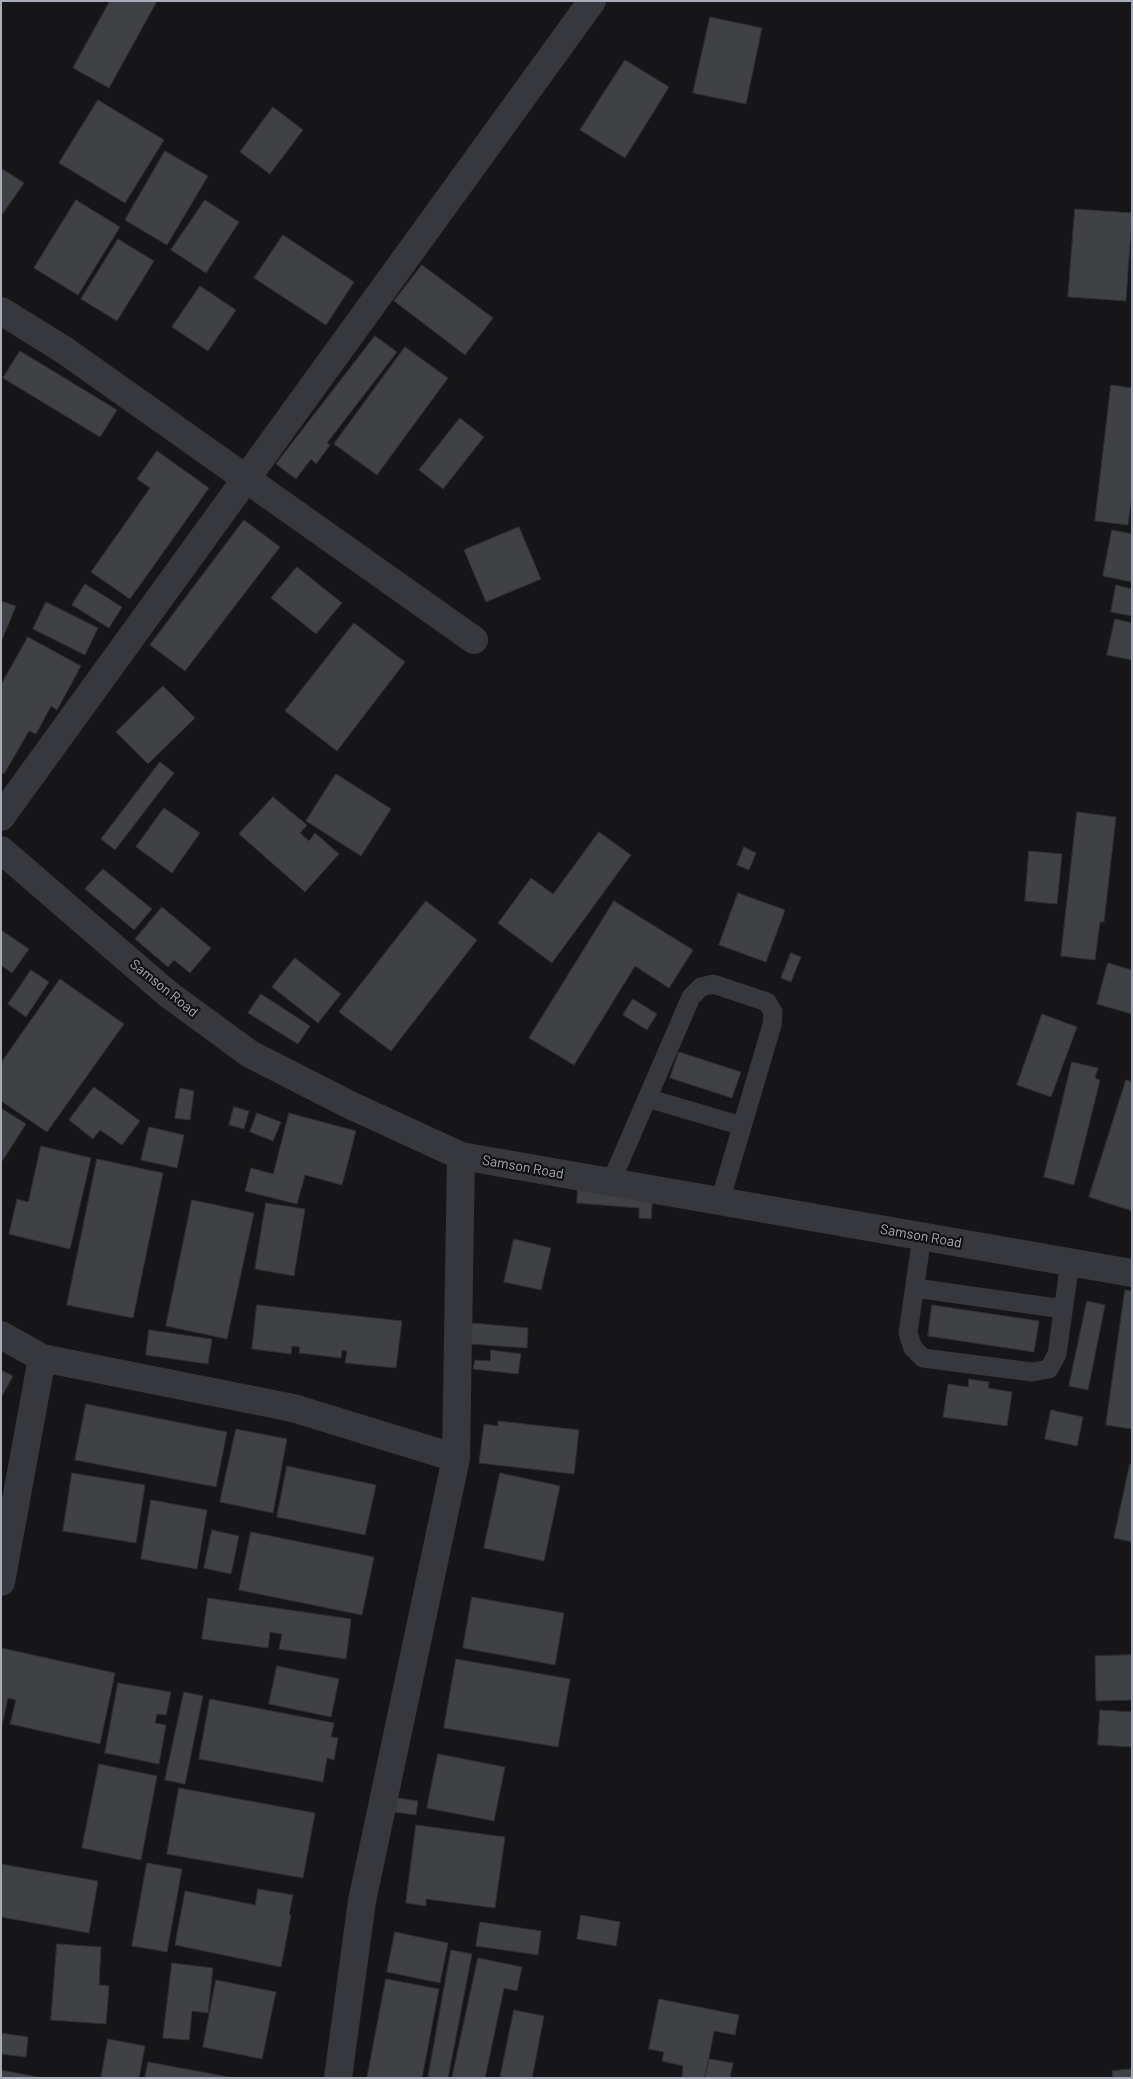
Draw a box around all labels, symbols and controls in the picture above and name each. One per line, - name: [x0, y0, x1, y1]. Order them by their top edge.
- street label: Samson Road: [127, 955, 201, 1021]
- street label: Samson Road: [481, 1152, 565, 1182]
- street label: Samson Road: [879, 1221, 963, 1251]

